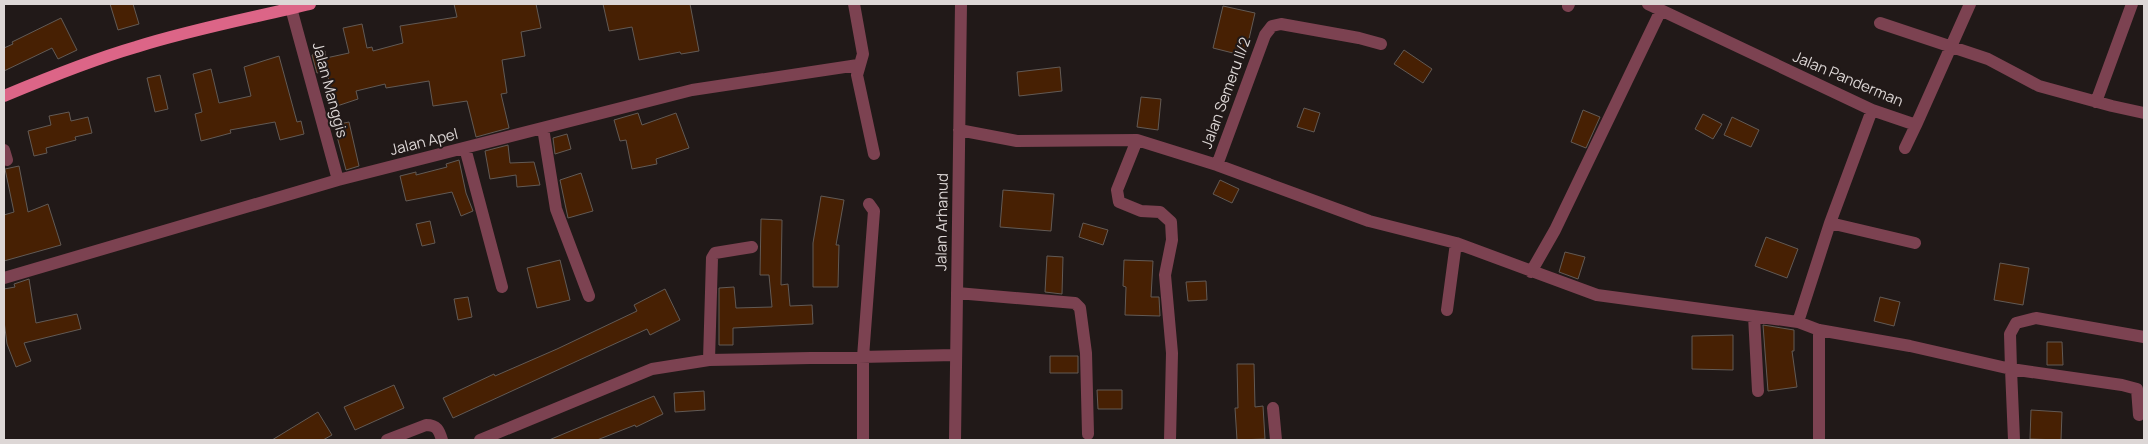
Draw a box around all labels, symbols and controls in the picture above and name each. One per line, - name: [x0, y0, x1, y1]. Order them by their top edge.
- street label: Jalan Semeru II/2: [1196, 34, 1255, 151]
- street label: Jalan Manggis: [308, 40, 353, 140]
- street label: Jalan Panderman: [1790, 46, 1907, 111]
- street label: Jalan Apel: [388, 123, 460, 160]
- street label: Jalan Arhanud: [930, 173, 953, 271]

